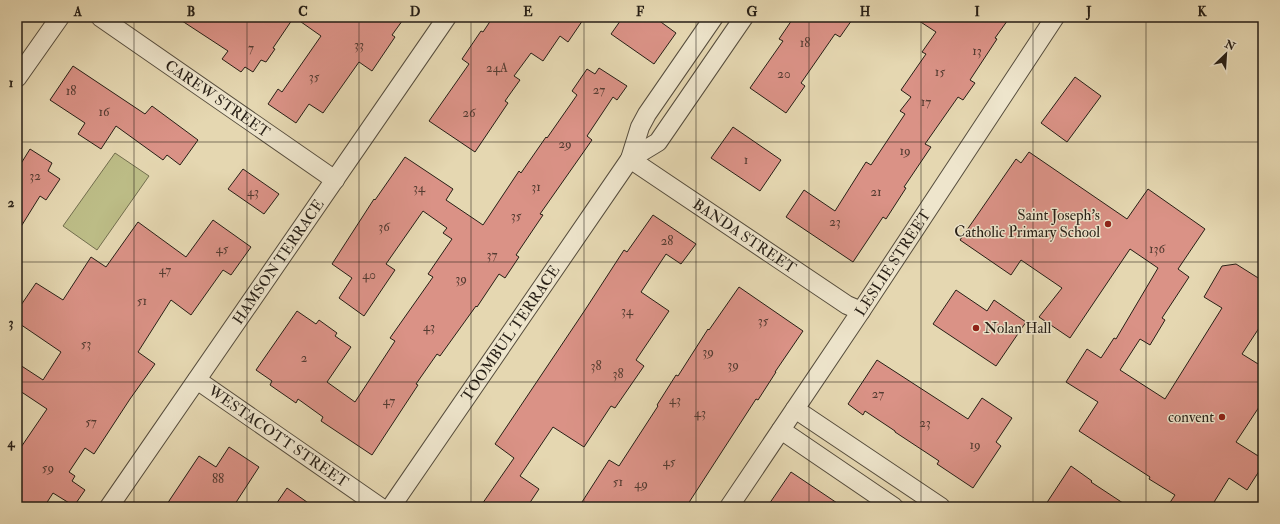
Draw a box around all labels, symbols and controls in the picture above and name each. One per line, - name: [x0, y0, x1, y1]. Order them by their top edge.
- text: A: [73, 4, 83, 20]
- text: B: [187, 4, 195, 20]
- text: C: [298, 4, 308, 20]
- text: D: [410, 4, 421, 20]
- text: E: [523, 4, 533, 20]
- text: F: [636, 4, 645, 20]
- text: G: [747, 4, 758, 20]
- text: H: [860, 4, 871, 20]
- text: I: [974, 4, 980, 20]
- text: J: [1085, 4, 1092, 21]
- text: K: [1197, 4, 1207, 20]
- north arrow: [1206, 34, 1246, 74]
- house number: 18: [800, 35, 810, 51]
- house number: 33: [354, 37, 364, 53]
- text: N: [1222, 37, 1238, 54]
- house number: 7: [248, 40, 254, 56]
- house number: 13: [972, 43, 982, 59]
- street label: CAREW STREET: [161, 56, 273, 142]
- house number: 24A: [486, 60, 509, 76]
- house number: 15: [935, 64, 945, 80]
- house number: 20: [777, 66, 791, 82]
- house number: 35: [309, 69, 320, 85]
- text: 1: [9, 75, 14, 91]
- house number: 27: [593, 82, 605, 98]
- house number: 18: [66, 83, 76, 99]
- house number: 17: [921, 94, 931, 110]
- house number: 16: [98, 104, 111, 120]
- house number: 26: [462, 105, 477, 121]
- house number: 29: [558, 136, 572, 152]
- house number: 19: [899, 143, 911, 159]
- house number: 1: [744, 152, 749, 168]
- house number: 32: [29, 168, 41, 184]
- house number: 31: [531, 179, 541, 195]
- house number: 34: [413, 180, 426, 196]
- house number: 43: [247, 184, 259, 200]
- house number: 21: [870, 184, 882, 200]
- text: 2: [8, 195, 15, 211]
- street label: BANDA STREET: [689, 195, 800, 278]
- street label: HAMSON TERRACE: [229, 196, 329, 328]
- street label: LESLIE STREET: [851, 206, 935, 320]
- place label: Saint Joseph's Catholic Primary School: [954, 206, 1100, 242]
- house number: 35: [511, 208, 522, 224]
- house number: 23: [829, 214, 841, 230]
- house number: 36: [378, 219, 391, 235]
- marker: Saint Joseph's Catholic Primary School: [1103, 219, 1113, 229]
- house number: 28: [661, 233, 673, 249]
- house number: 45: [216, 241, 229, 257]
- house number: 136: [1149, 241, 1167, 257]
- house number: 37: [487, 247, 498, 263]
- house number: 47: [159, 262, 171, 278]
- street label: TOOMBUL TERRACE: [458, 262, 564, 405]
- house number: 40: [362, 267, 376, 283]
- house number: 39: [455, 271, 467, 287]
- house number: 51: [137, 293, 148, 309]
- house number: 34: [621, 303, 634, 319]
- house number: 35: [758, 313, 769, 329]
- text: 3: [9, 315, 14, 331]
- house number: 43: [423, 319, 435, 335]
- place label: Nolan Hall: [984, 319, 1051, 338]
- marker: Nolan Hall: [971, 323, 981, 333]
- house number: 53: [81, 336, 91, 352]
- house number: 39: [702, 344, 714, 360]
- house number: 2: [301, 350, 308, 366]
- house number: 39: [727, 357, 739, 373]
- house number: 38: [590, 358, 602, 374]
- house number: 38: [612, 366, 624, 382]
- street label: WESTACOTT STREET: [203, 381, 352, 492]
- house number: 27: [872, 386, 884, 402]
- house number: 43: [669, 392, 681, 408]
- house number: 47: [383, 393, 395, 409]
- house number: 43: [694, 405, 706, 421]
- place label: convent: [1168, 408, 1214, 427]
- marker: convent: [1217, 412, 1227, 422]
- house number: 57: [85, 414, 97, 430]
- house number: 23: [919, 415, 931, 431]
- text: 4: [6, 435, 15, 451]
- house number: 19: [969, 437, 981, 453]
- house number: 45: [663, 454, 676, 470]
- house number: 59: [42, 460, 54, 476]
- house number: 88: [212, 471, 224, 487]
- house number: 51: [613, 474, 624, 490]
- house number: 49: [634, 476, 648, 492]

